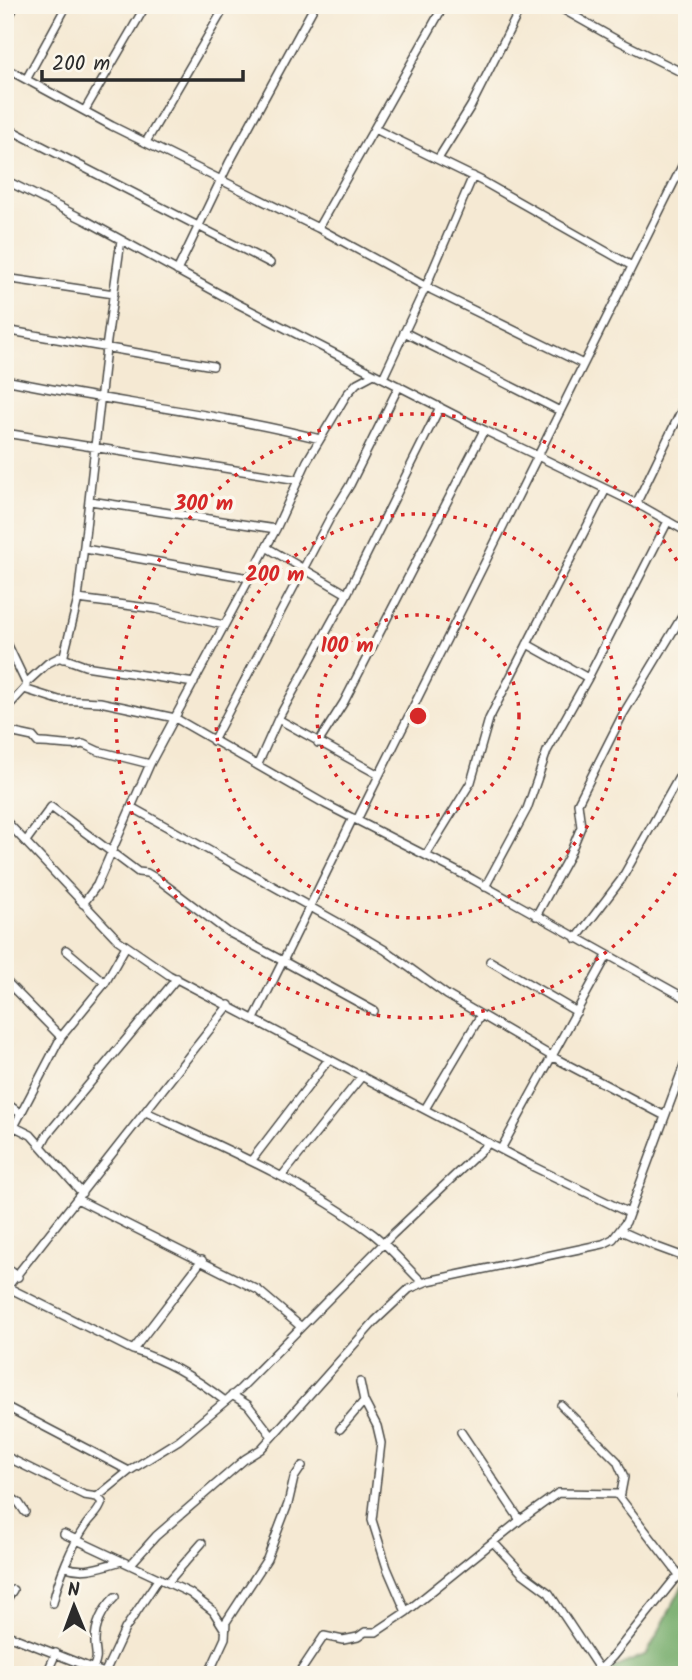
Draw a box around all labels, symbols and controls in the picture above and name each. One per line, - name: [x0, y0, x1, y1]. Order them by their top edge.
- scale bar: [42, 38, 243, 82]
- text: 200 m: [52, 48, 110, 81]
- text: 300 m: [174, 488, 233, 521]
- text: 200 m: [245, 559, 305, 592]
- text: 100 m: [320, 630, 374, 663]
- centre of rings: [406, 704, 430, 728]
- north arrow: [38, 1572, 108, 1642]
- text: N: [67, 1576, 80, 1606]

